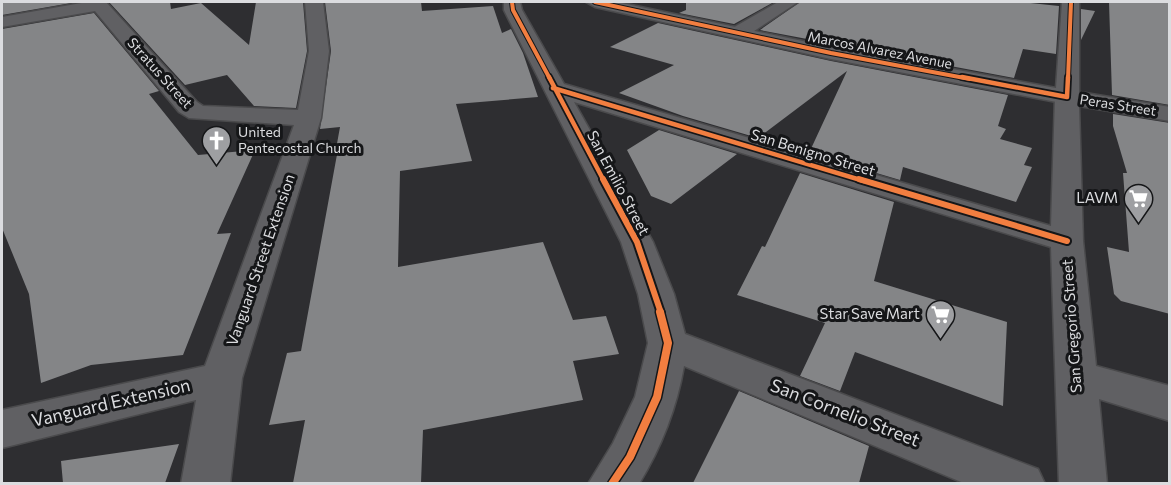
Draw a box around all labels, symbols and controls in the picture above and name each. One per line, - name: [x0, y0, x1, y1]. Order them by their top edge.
- street label: Marcos Alvarez Avenue: [806, 27, 954, 72]
- street label: Stratus Street: [124, 34, 197, 112]
- street label: Peras Street: [1079, 90, 1158, 119]
- place label: United Pentecostal Church: [238, 123, 361, 156]
- church icon: United Pentecostal Church: [201, 124, 233, 166]
- street label: San Benigno Street: [749, 125, 878, 180]
- street label: San Emilio Street: [584, 127, 654, 238]
- street label: Vanguard Street Extension: [222, 171, 298, 348]
- supermarket icon: LAVM: [1123, 182, 1155, 224]
- place label: LAVM: [1076, 188, 1118, 206]
- street label: San Gregorio Street: [1057, 259, 1085, 393]
- supermarket icon: Star Save Mart: [925, 298, 957, 340]
- place label: Star Save Mart: [820, 304, 920, 322]
- street label: Vanguard Extension: [29, 373, 192, 431]
- street label: San Cornelio Street: [768, 373, 923, 451]

